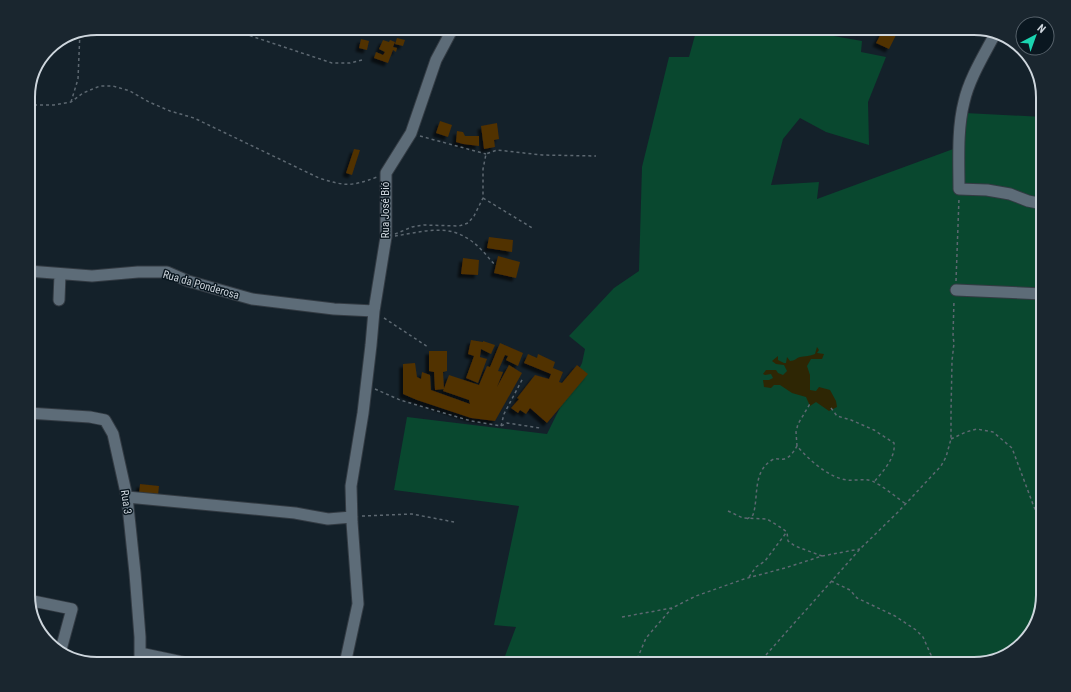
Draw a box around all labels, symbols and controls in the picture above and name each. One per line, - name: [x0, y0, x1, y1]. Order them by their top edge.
- north arrow: [1015, 16, 1055, 56]
- text: N: [1034, 22, 1048, 36]
- street label: Rua José Bió: [379, 181, 392, 238]
- street label: Rua da Ponderosa: [161, 268, 241, 302]
- street label: Rua 3: [118, 489, 134, 515]

